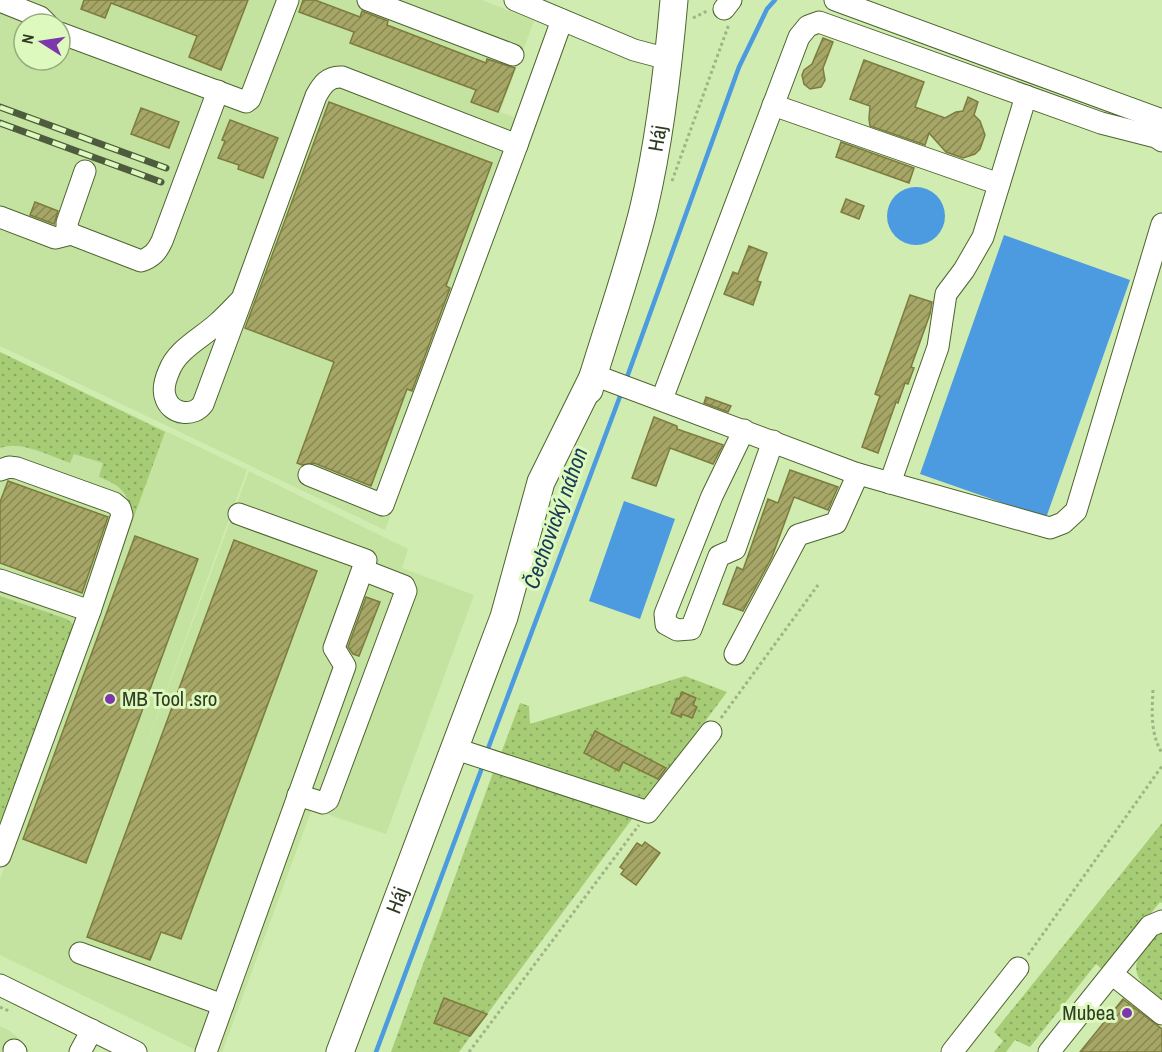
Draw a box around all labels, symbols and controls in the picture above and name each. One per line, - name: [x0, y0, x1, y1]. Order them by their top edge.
- north arrow: [12, 12, 72, 72]
- text: N: [16, 32, 39, 46]
- street label: Háj: [641, 123, 673, 154]
- water label: Čechovický náhon: [516, 443, 594, 593]
- place label: MB Tool .sro: [122, 684, 217, 713]
- marker: MB Tool .sro: [103, 692, 117, 706]
- street label: Háj: [379, 883, 415, 917]
- place label: Mubea: [1062, 998, 1115, 1027]
- marker: Mubea: [1120, 1006, 1134, 1020]

